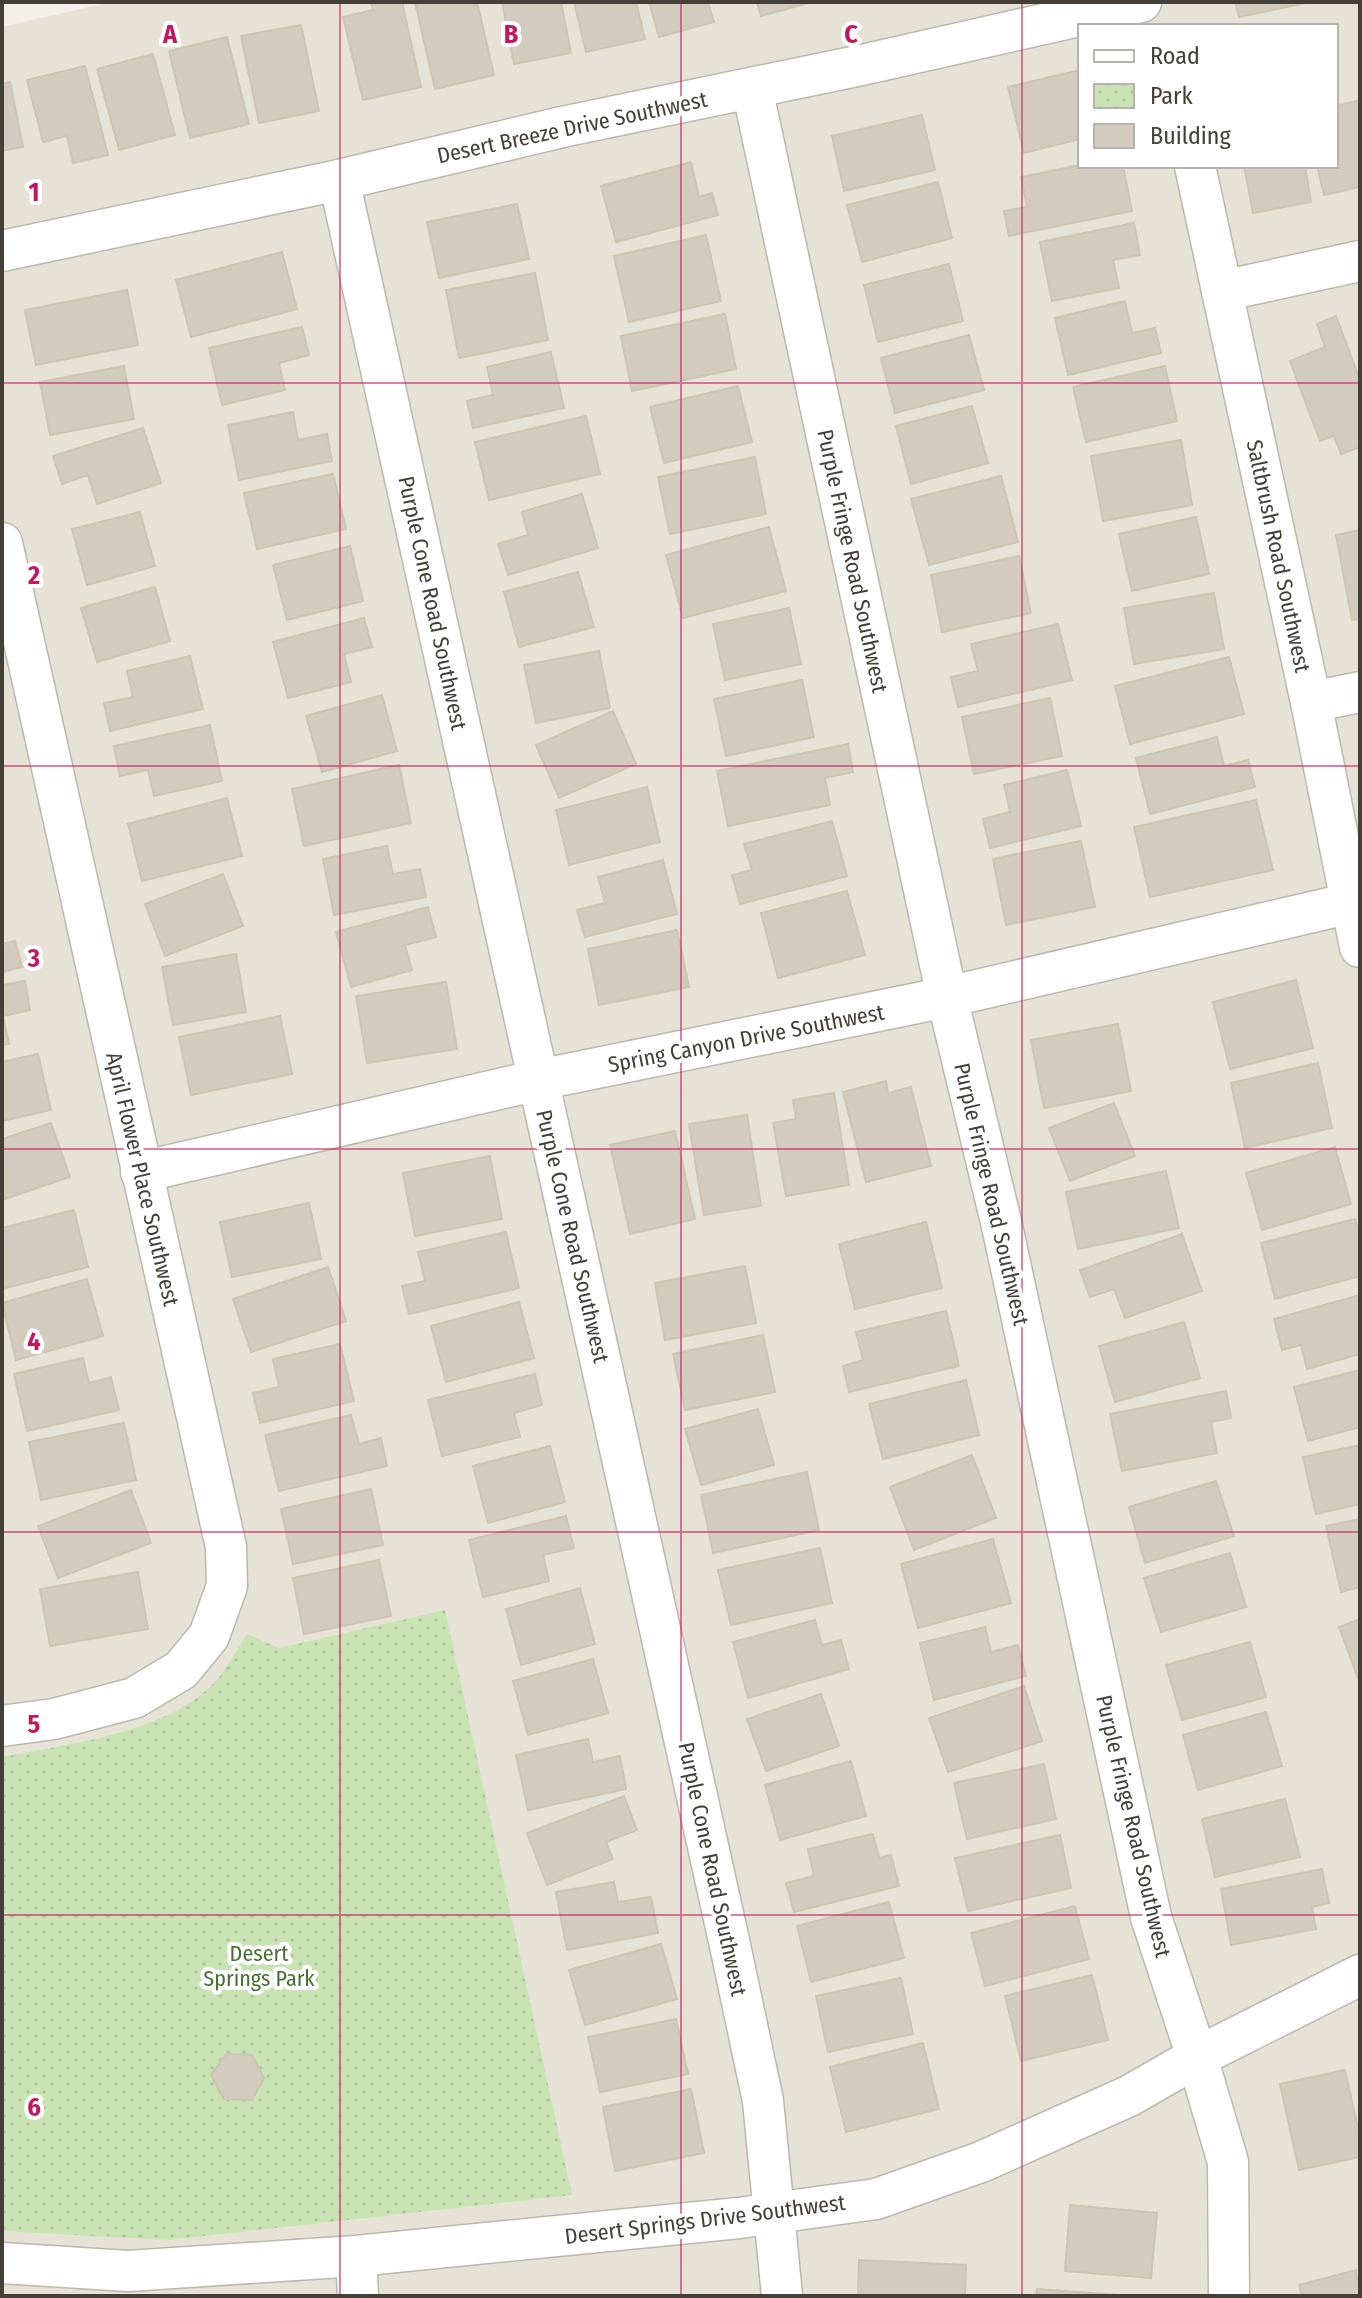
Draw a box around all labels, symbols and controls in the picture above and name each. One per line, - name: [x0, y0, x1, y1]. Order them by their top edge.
- text: A: [162, 19, 178, 50]
- text: B: [504, 19, 519, 50]
- text: C: [844, 19, 858, 50]
- legend: [1078, 24, 1338, 168]
- text: Road: [1150, 42, 1200, 70]
- text: Park: [1150, 82, 1193, 110]
- street label: Desert Breeze Drive Southwest: [435, 85, 710, 169]
- text: Building: [1150, 122, 1232, 150]
- text: 1: [29, 177, 40, 208]
- street label: Purple Fringe Road Southwest: [811, 427, 894, 696]
- street label: Saltbrush Road Southwest: [1241, 437, 1317, 676]
- street label: Purple Cone Road Southwest: [392, 474, 473, 733]
- text: 2: [27, 560, 40, 591]
- text: 3: [27, 943, 40, 974]
- street label: Spring Canyon Drive Southwest: [606, 998, 887, 1079]
- street label: April Flower Place Southwest: [100, 1050, 185, 1309]
- street label: Purple Fringe Road Southwest: [948, 1060, 1035, 1329]
- street label: Purple Cone Road Southwest: [530, 1107, 615, 1366]
- text: 4: [27, 1326, 41, 1357]
- street label: Purple Fringe Road Southwest: [1090, 1692, 1177, 1961]
- text: 5: [28, 1709, 41, 1740]
- street label: Purple Cone Road Southwest: [672, 1740, 753, 1999]
- park label: Desert Springs Park: [203, 1940, 315, 1992]
- text: 6: [27, 2092, 41, 2123]
- street label: Desert Springs Drive Southwest: [563, 2189, 848, 2250]

